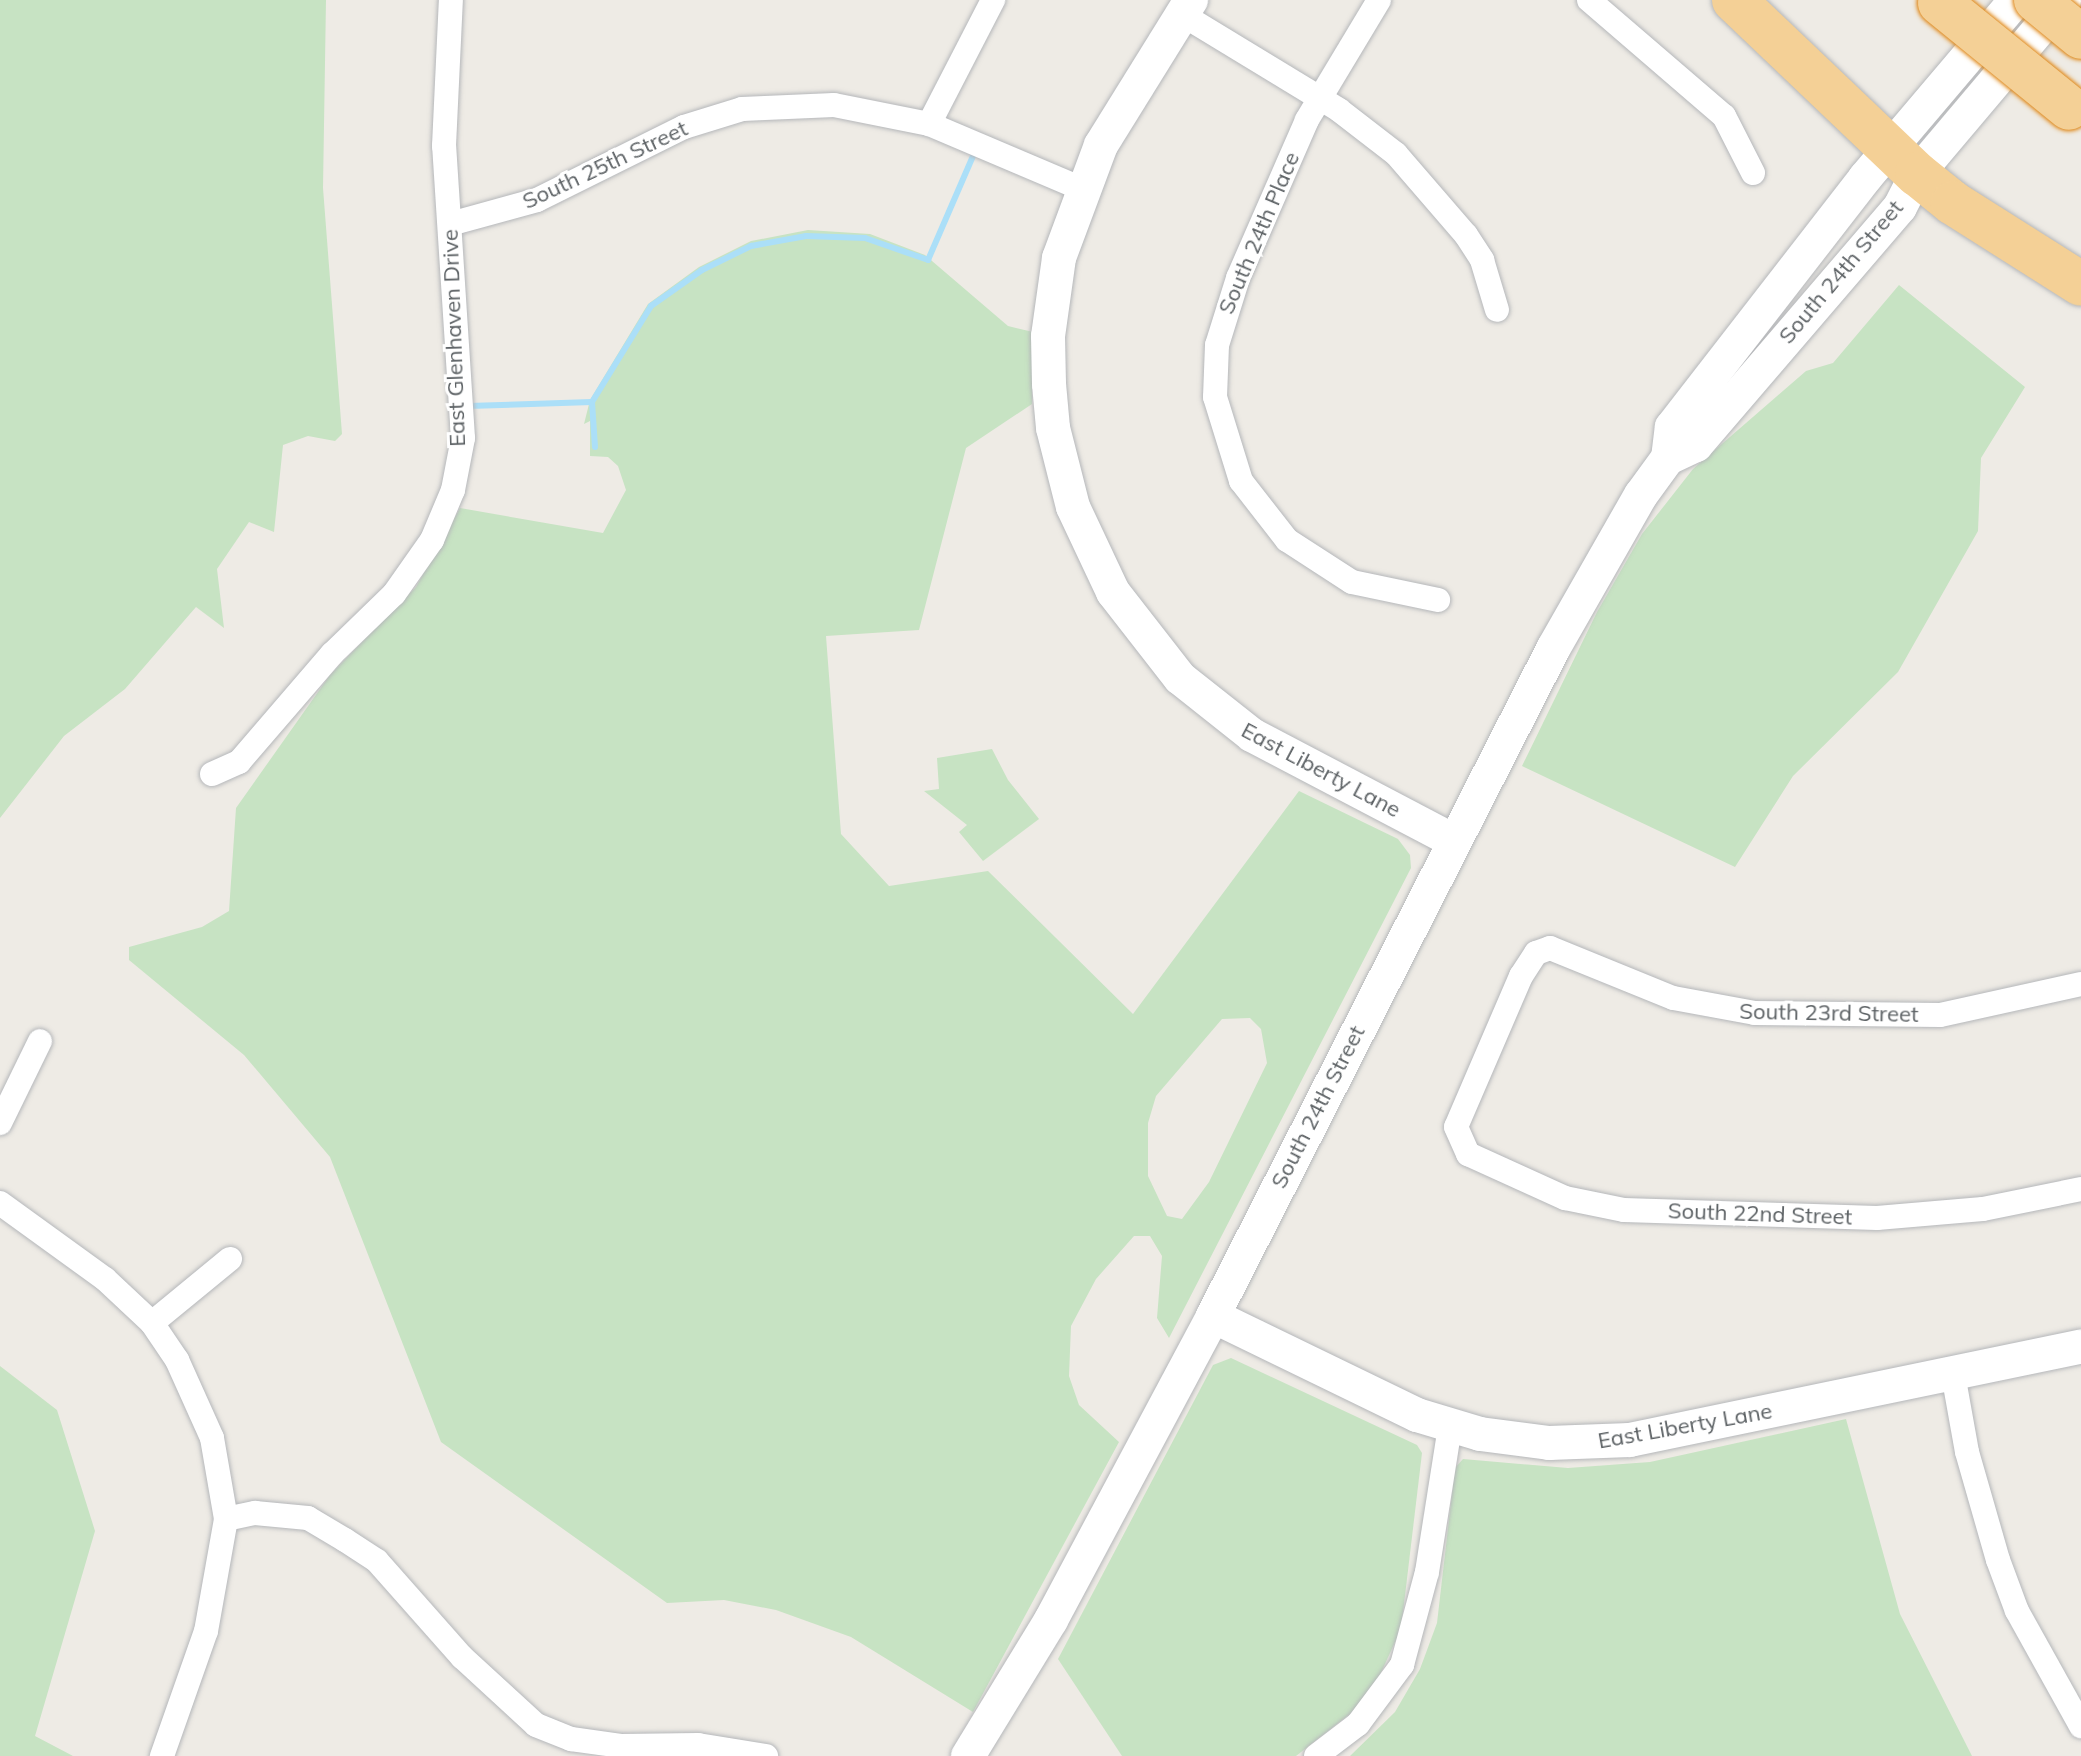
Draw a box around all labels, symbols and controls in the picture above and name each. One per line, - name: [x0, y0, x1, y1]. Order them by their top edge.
- street label: South 25th Street: [518, 115, 692, 215]
- street label: South 24th Place: [1213, 148, 1305, 318]
- street label: South 24th Street: [1773, 195, 1909, 349]
- street label: East Glenhaven Drive: [437, 229, 471, 447]
- street label: East Liberty Lane: [1237, 717, 1405, 823]
- street label: South 23rd Street: [1739, 998, 1919, 1028]
- street label: South 24th Street: [1266, 1021, 1370, 1193]
- street label: South 22nd Street: [1667, 1198, 1853, 1230]
- street label: East Liberty Lane: [1596, 1398, 1774, 1454]

